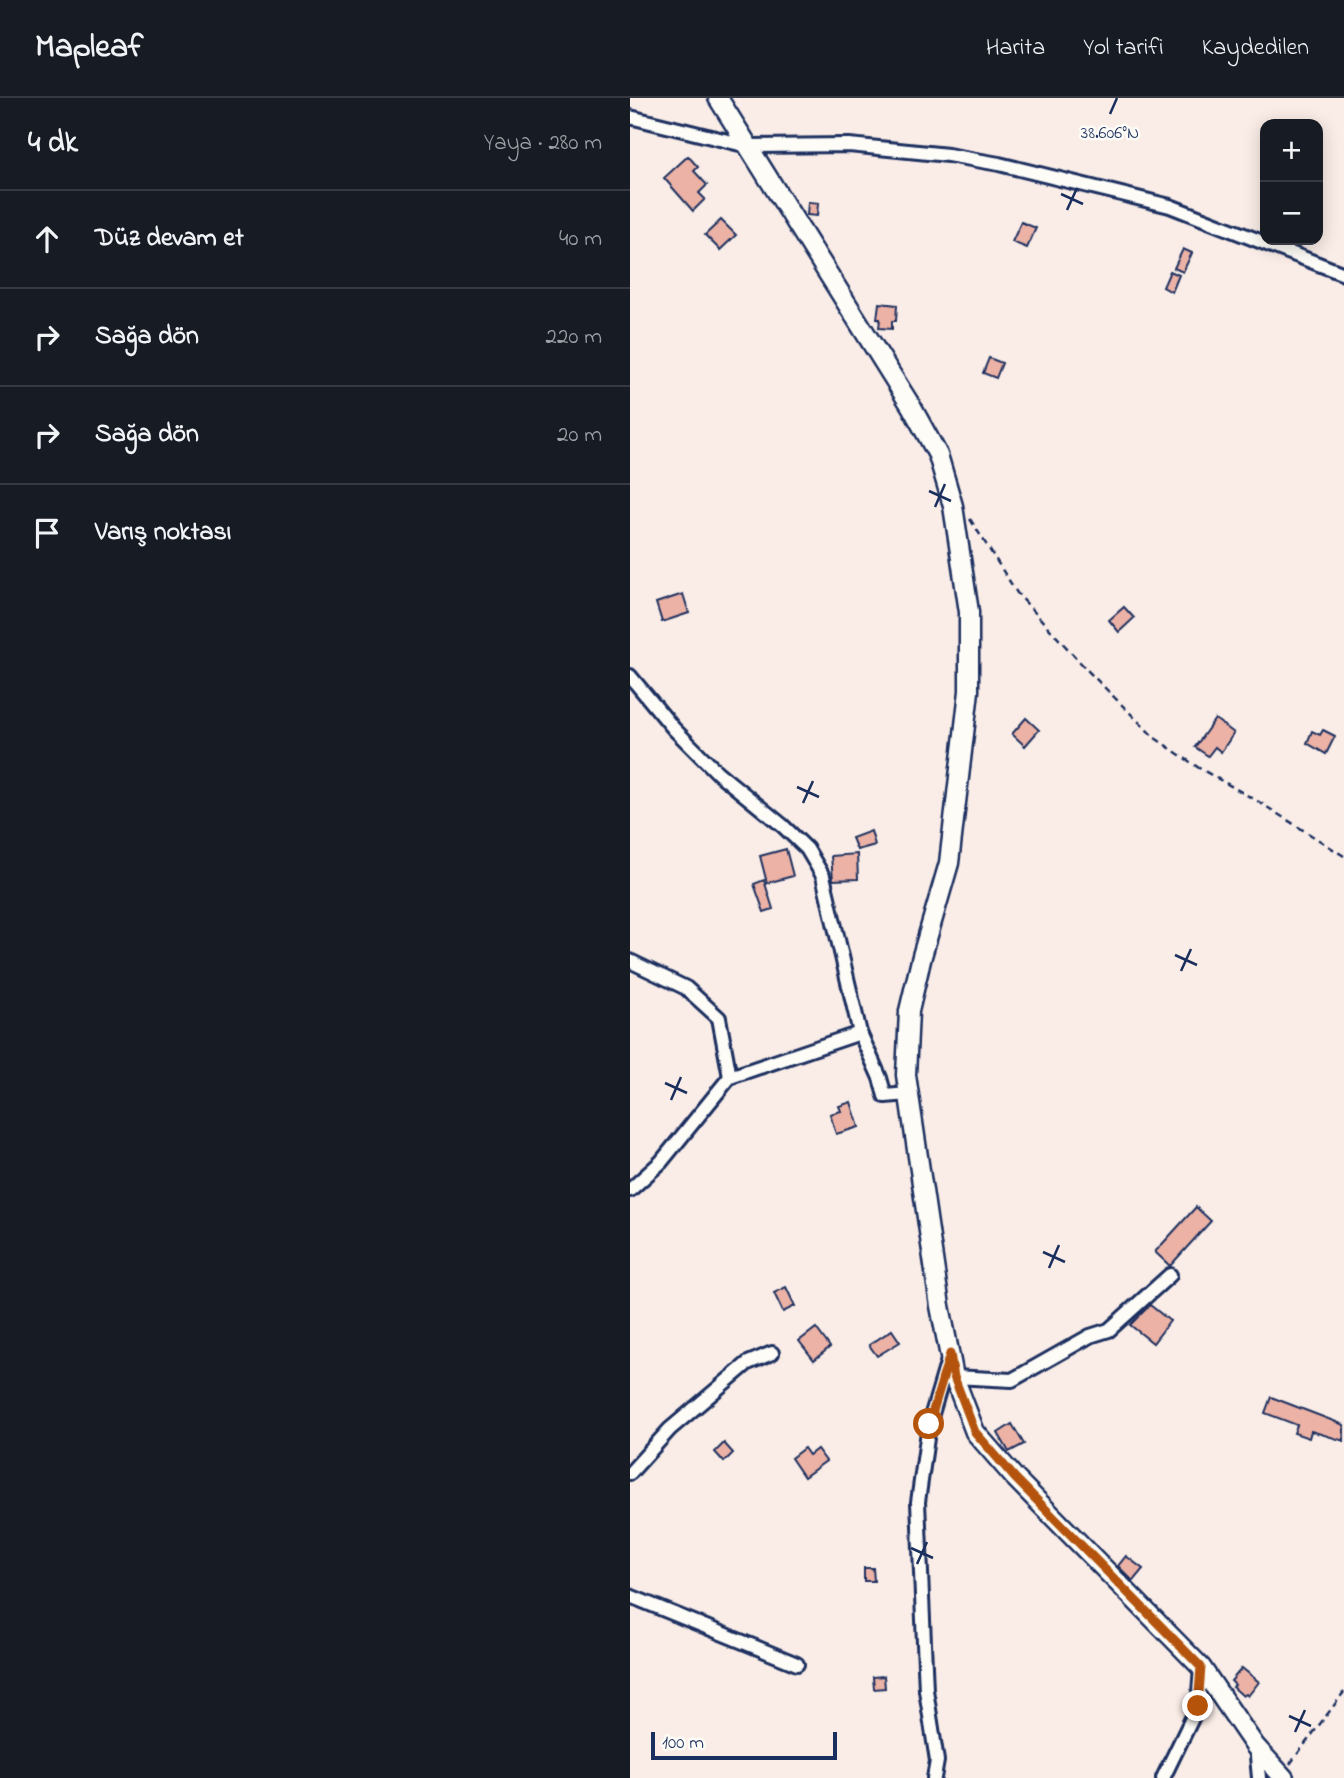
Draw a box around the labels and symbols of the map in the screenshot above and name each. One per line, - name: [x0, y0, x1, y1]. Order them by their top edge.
- text: 38.606°N: [1081, 121, 1139, 147]
- route start: [913, 1408, 944, 1439]
- route end: [1182, 1690, 1213, 1721]
- scale bar: [651, 1729, 836, 1761]

